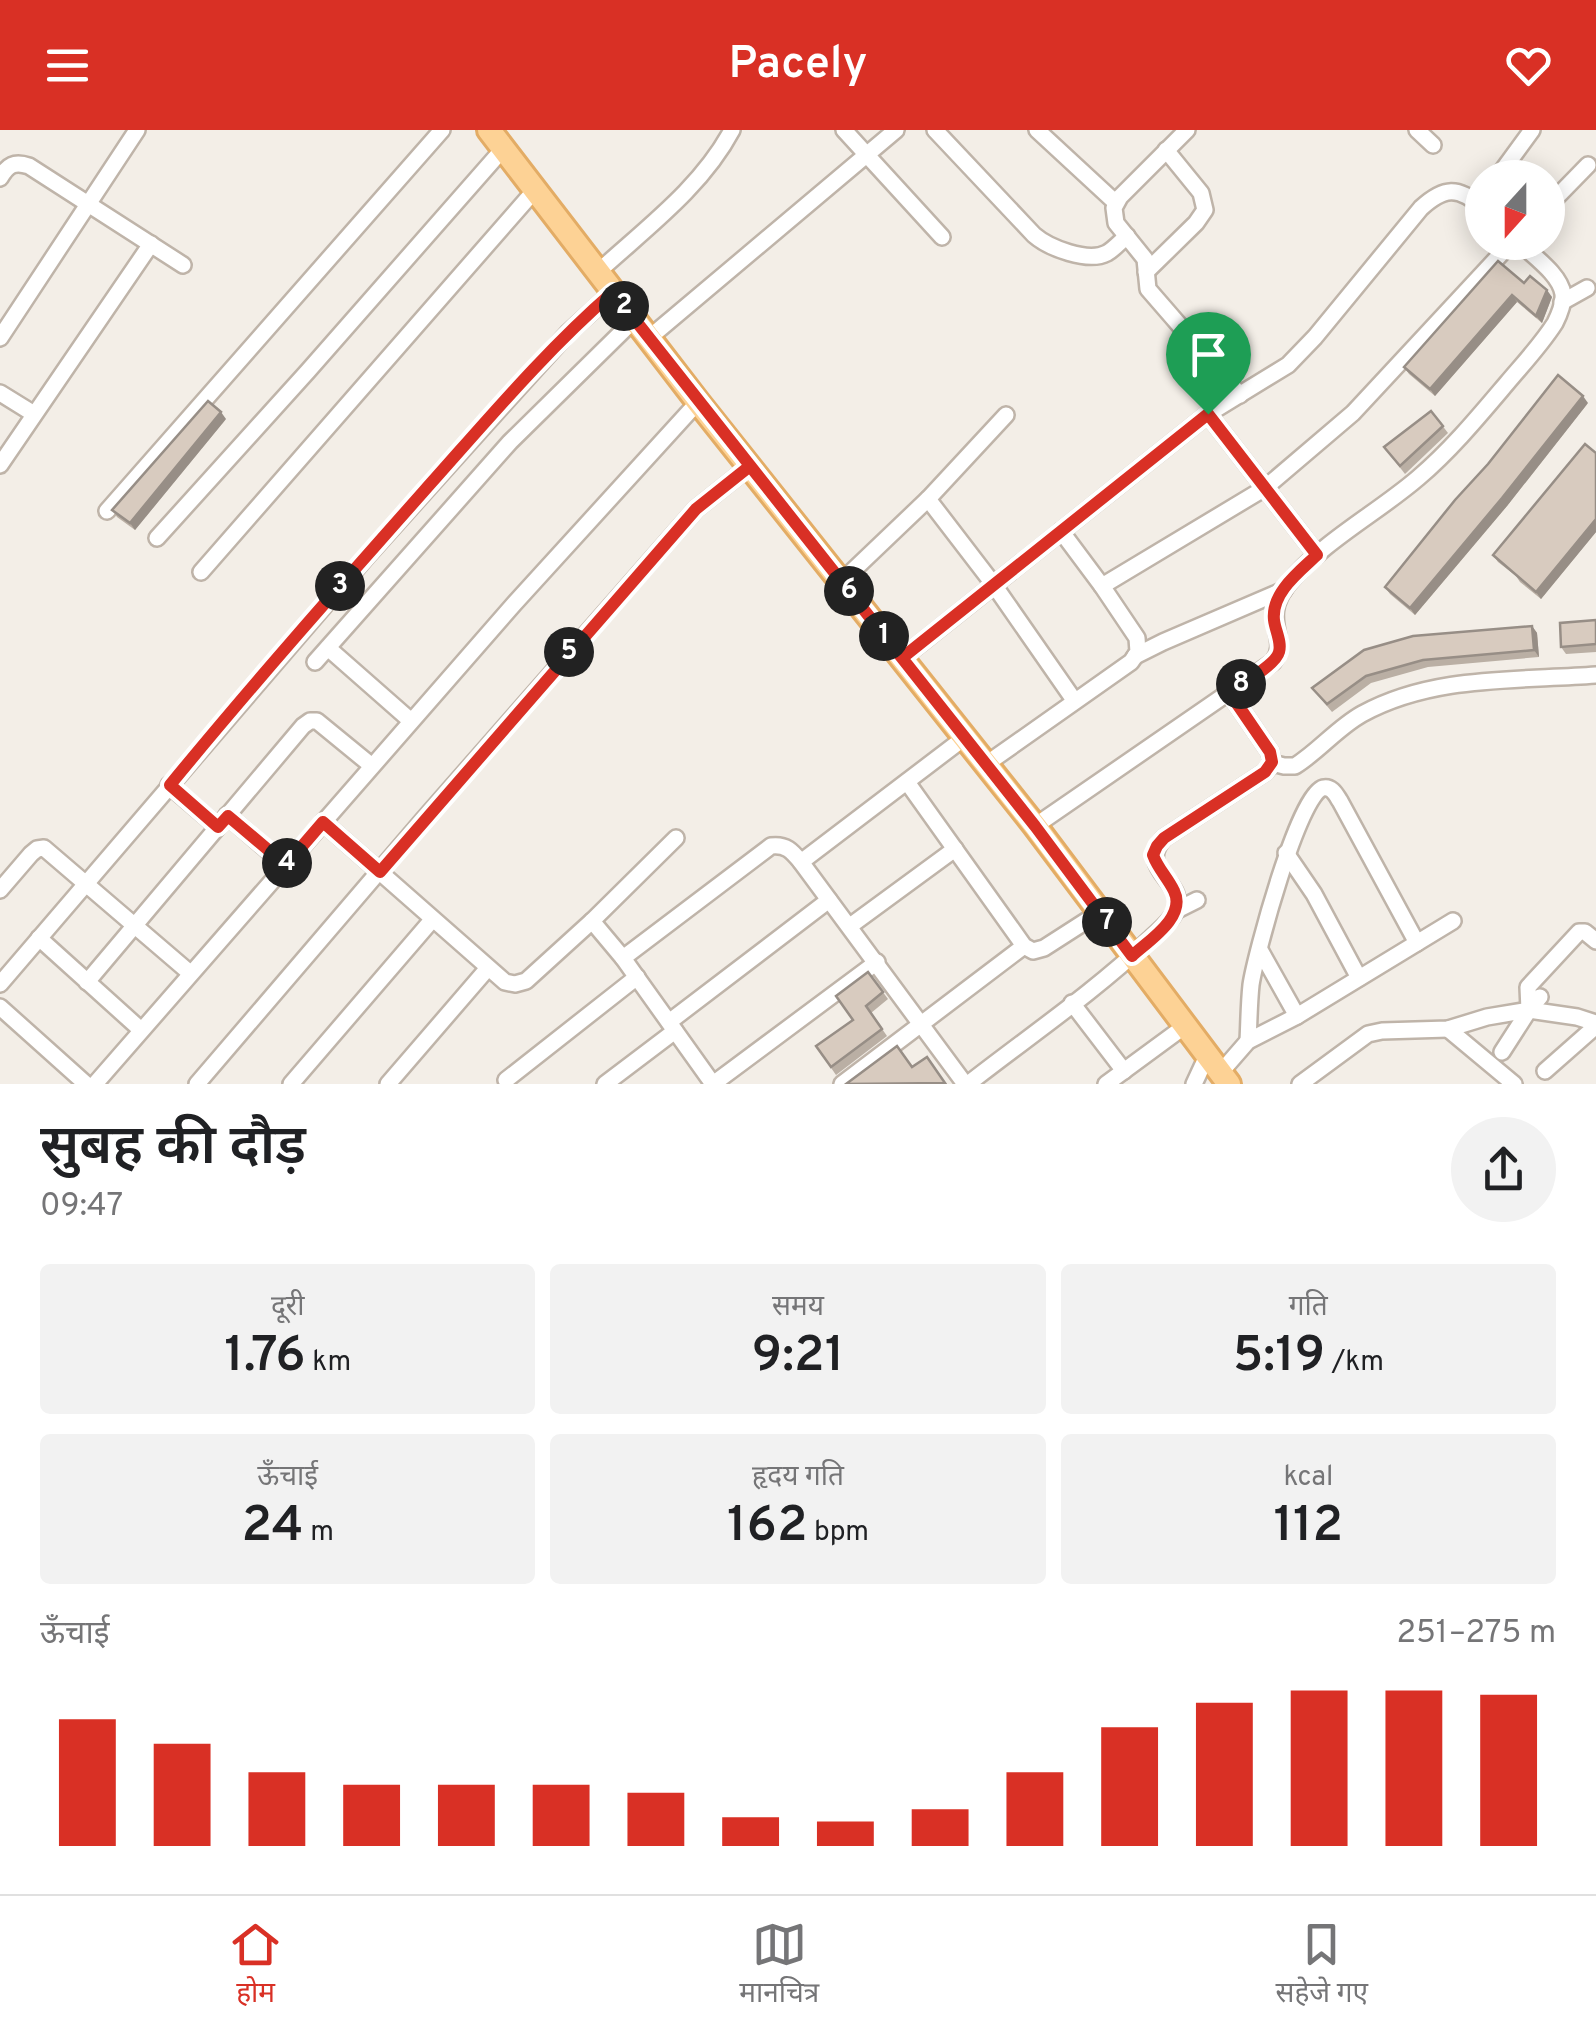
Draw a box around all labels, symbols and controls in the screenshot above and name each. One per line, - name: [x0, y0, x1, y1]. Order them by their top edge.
- text: Pacely: [729, 37, 867, 94]
- icon: menu: [40, 38, 95, 93]
- icon: heart: [1501, 38, 1556, 93]
- north arrow: [1465, 160, 1565, 260]
- map controls: [1465, 160, 1565, 260]
- pin: 2: [599, 281, 649, 331]
- text: 2: [615, 288, 633, 324]
- pin: [1166, 312, 1251, 415]
- icon: arrive: [1181, 327, 1236, 382]
- pin: 3: [315, 561, 365, 611]
- pin: 6: [824, 566, 874, 616]
- text: 3: [332, 568, 348, 604]
- text: 6: [840, 573, 858, 609]
- pin: 1: [859, 611, 909, 661]
- text: 1: [878, 618, 890, 654]
- pin: 5: [544, 627, 594, 677]
- text: 5: [560, 634, 578, 670]
- pin: 8: [1216, 659, 1266, 709]
- text: 8: [1232, 666, 1250, 702]
- pin: 4: [262, 838, 312, 888]
- text: 4: [278, 845, 296, 881]
- pin: 7: [1082, 897, 1132, 947]
- text: 7: [1099, 904, 1115, 940]
- text: सुबह की दौड़: [40, 1114, 306, 1184]
- button: share: [1451, 1117, 1556, 1222]
- text: 09:47: [40, 1187, 123, 1227]
- text: दूरी: [271, 1290, 304, 1326]
- text: समय: [772, 1290, 824, 1326]
- text: गति: [1289, 1290, 1328, 1326]
- text: 1.76: [224, 1326, 306, 1389]
- text: 9:21: [752, 1326, 844, 1389]
- text: 5:19: [1233, 1326, 1325, 1389]
- text: km: [306, 1345, 351, 1381]
- text: /km: [1325, 1345, 1384, 1381]
- text: ऊँचाई: [257, 1460, 318, 1496]
- text: हृदय गति: [752, 1460, 844, 1496]
- text: kcal: [1283, 1460, 1333, 1496]
- text: 24: [241, 1496, 304, 1559]
- text: 162: [727, 1496, 807, 1559]
- text: 112: [1273, 1496, 1343, 1559]
- text: m: [304, 1515, 334, 1551]
- text: bpm: [807, 1515, 869, 1551]
- text: 251–275 m: [1396, 1614, 1556, 1654]
- text: ऊँचाई: [40, 1615, 109, 1655]
- tab: होम: [228, 1917, 283, 2013]
- tab: मानचित्र: [739, 1917, 819, 2013]
- tab: सहेजे गए: [1276, 1917, 1368, 2013]

